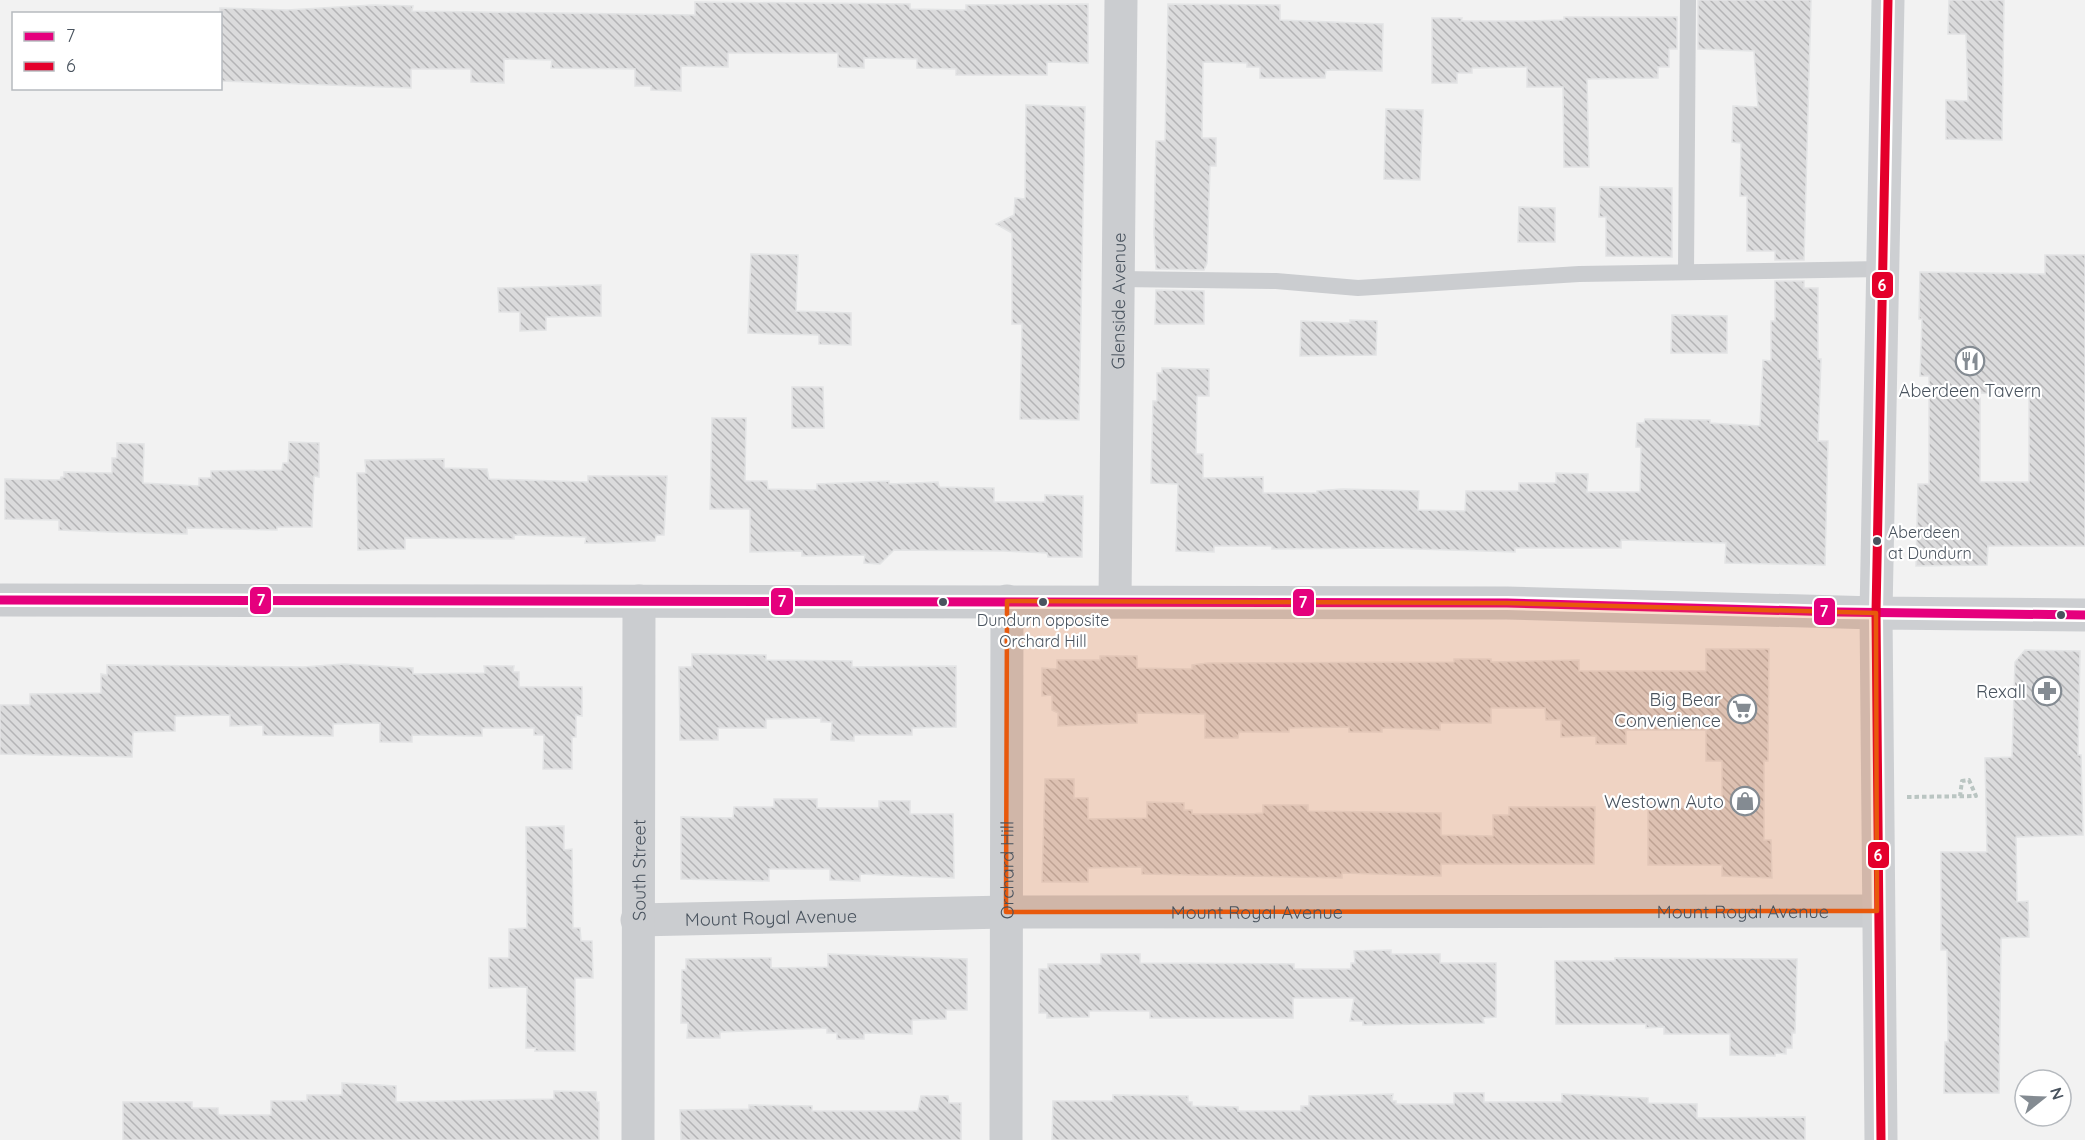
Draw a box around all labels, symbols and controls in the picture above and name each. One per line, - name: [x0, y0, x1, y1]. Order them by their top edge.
- legend: [12, 12, 222, 90]
- text: 7: [66, 24, 75, 47]
- text: 6: [66, 54, 76, 77]
- street label: Glenside Avenue: [1106, 232, 1130, 370]
- line badge: 6: [1871, 271, 1894, 299]
- text: 6: [1878, 275, 1887, 295]
- restaurant icon: Aberdeen Tavern: [1954, 345, 1986, 377]
- place label: Aberdeen Tavern: [1899, 379, 2041, 402]
- place label: Aberdeen at Dundurn: [1888, 522, 1972, 563]
- marker: Aberdeen at Dundurn: [1871, 535, 1883, 547]
- line badge: 7: [249, 586, 272, 615]
- line badge: 7: [770, 587, 794, 616]
- line badge: 7: [1292, 588, 1315, 617]
- text: 7: [257, 590, 266, 610]
- text: 7: [778, 591, 787, 611]
- text: 7: [1299, 592, 1308, 612]
- unlabelled marker: [937, 596, 949, 608]
- marker: Dundurn opposite Orchard Hill: [1037, 596, 1049, 608]
- line badge: 7: [1813, 597, 1836, 626]
- text: 7: [1820, 601, 1829, 621]
- unlabelled marker: [2055, 609, 2067, 621]
- place label: Dundurn opposite Orchard Hill: [977, 610, 1109, 651]
- pharmacy icon: Rexall: [2031, 675, 2063, 707]
- place label: Rexall: [1976, 680, 2026, 703]
- place label: Big Bear Convenience: [1614, 688, 1721, 732]
- supermarket icon: Big Bear Convenience: [1726, 693, 1758, 725]
- shop icon: Westown Auto: [1729, 785, 1761, 817]
- place label: Westown Auto: [1604, 790, 1724, 813]
- street label: South Street: [627, 819, 650, 921]
- street label: Orchard Hill: [995, 821, 1018, 919]
- line badge: 6: [1867, 841, 1890, 869]
- text: 6: [1874, 845, 1883, 865]
- street label: Mount Royal Avenue: [1171, 900, 1343, 923]
- street label: Mount Royal Avenue: [1657, 900, 1829, 923]
- street label: Mount Royal Avenue: [685, 904, 857, 930]
- north arrow: [2013, 1068, 2073, 1128]
- text: N: [2046, 1085, 2069, 1102]

